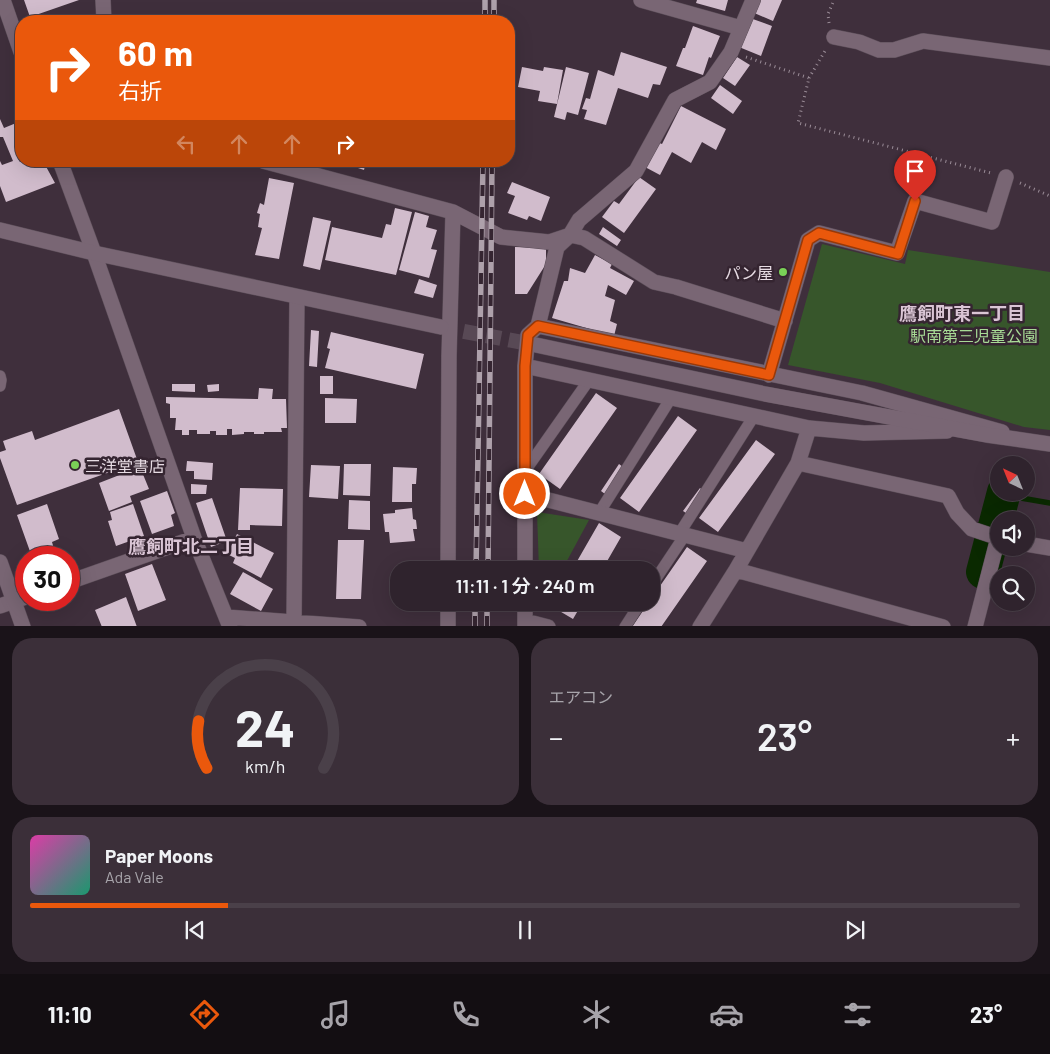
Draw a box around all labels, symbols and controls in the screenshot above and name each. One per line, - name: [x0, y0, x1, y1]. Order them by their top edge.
- text: 60 m: [118, 31, 193, 73]
- icon: right: [35, 35, 100, 100]
- text: 右折: [118, 77, 162, 103]
- icon: left: [172, 130, 200, 158]
- icon: ahead: [225, 130, 253, 158]
- icon: ahead: [278, 130, 306, 158]
- icon: right: [331, 130, 359, 158]
- pin: [894, 150, 936, 201]
- icon: arrive: [901, 157, 929, 185]
- place label: パン屋: [724, 263, 773, 282]
- marker: パン屋: [777, 266, 789, 278]
- district label: 鷹飼町東一丁目: [899, 302, 1025, 324]
- park label: 駅南第三児童公園: [910, 326, 1038, 345]
- place label: 三洋堂書店: [85, 456, 165, 475]
- north arrow: [990, 456, 1035, 501]
- map controls: [990, 456, 1035, 611]
- marker: 三洋堂書店: [69, 459, 81, 471]
- position arrow: [498, 467, 550, 519]
- button: sound: [990, 511, 1035, 556]
- district label: 鷹飼町北二丁目: [128, 535, 254, 557]
- speed limit sign: 30: [15, 546, 80, 611]
- button: search: [990, 566, 1035, 611]
- text: 11:11 · 1 分 · 240 m: [455, 574, 595, 597]
- text: エアコン: [549, 687, 613, 706]
- text: 24: [235, 695, 296, 757]
- text: 23°: [757, 713, 812, 759]
- text: −: [549, 720, 563, 754]
- text: +: [1006, 720, 1020, 754]
- text: km/h: [245, 755, 286, 777]
- text: Paper Moons: [105, 844, 213, 867]
- text: Ada Vale: [105, 867, 164, 886]
- icon: previous: [181, 916, 209, 944]
- icon: pause: [511, 916, 539, 944]
- icon: next: [841, 916, 869, 944]
- icon: directions: [187, 997, 222, 1032]
- icon: music: [318, 997, 353, 1032]
- icon: phone: [448, 997, 483, 1032]
- icon: climate: [579, 997, 614, 1032]
- icon: car: [709, 997, 744, 1032]
- icon: filters: [840, 997, 875, 1032]
- text: 11:10: [48, 1001, 92, 1027]
- text: 23°: [970, 1001, 1002, 1027]

